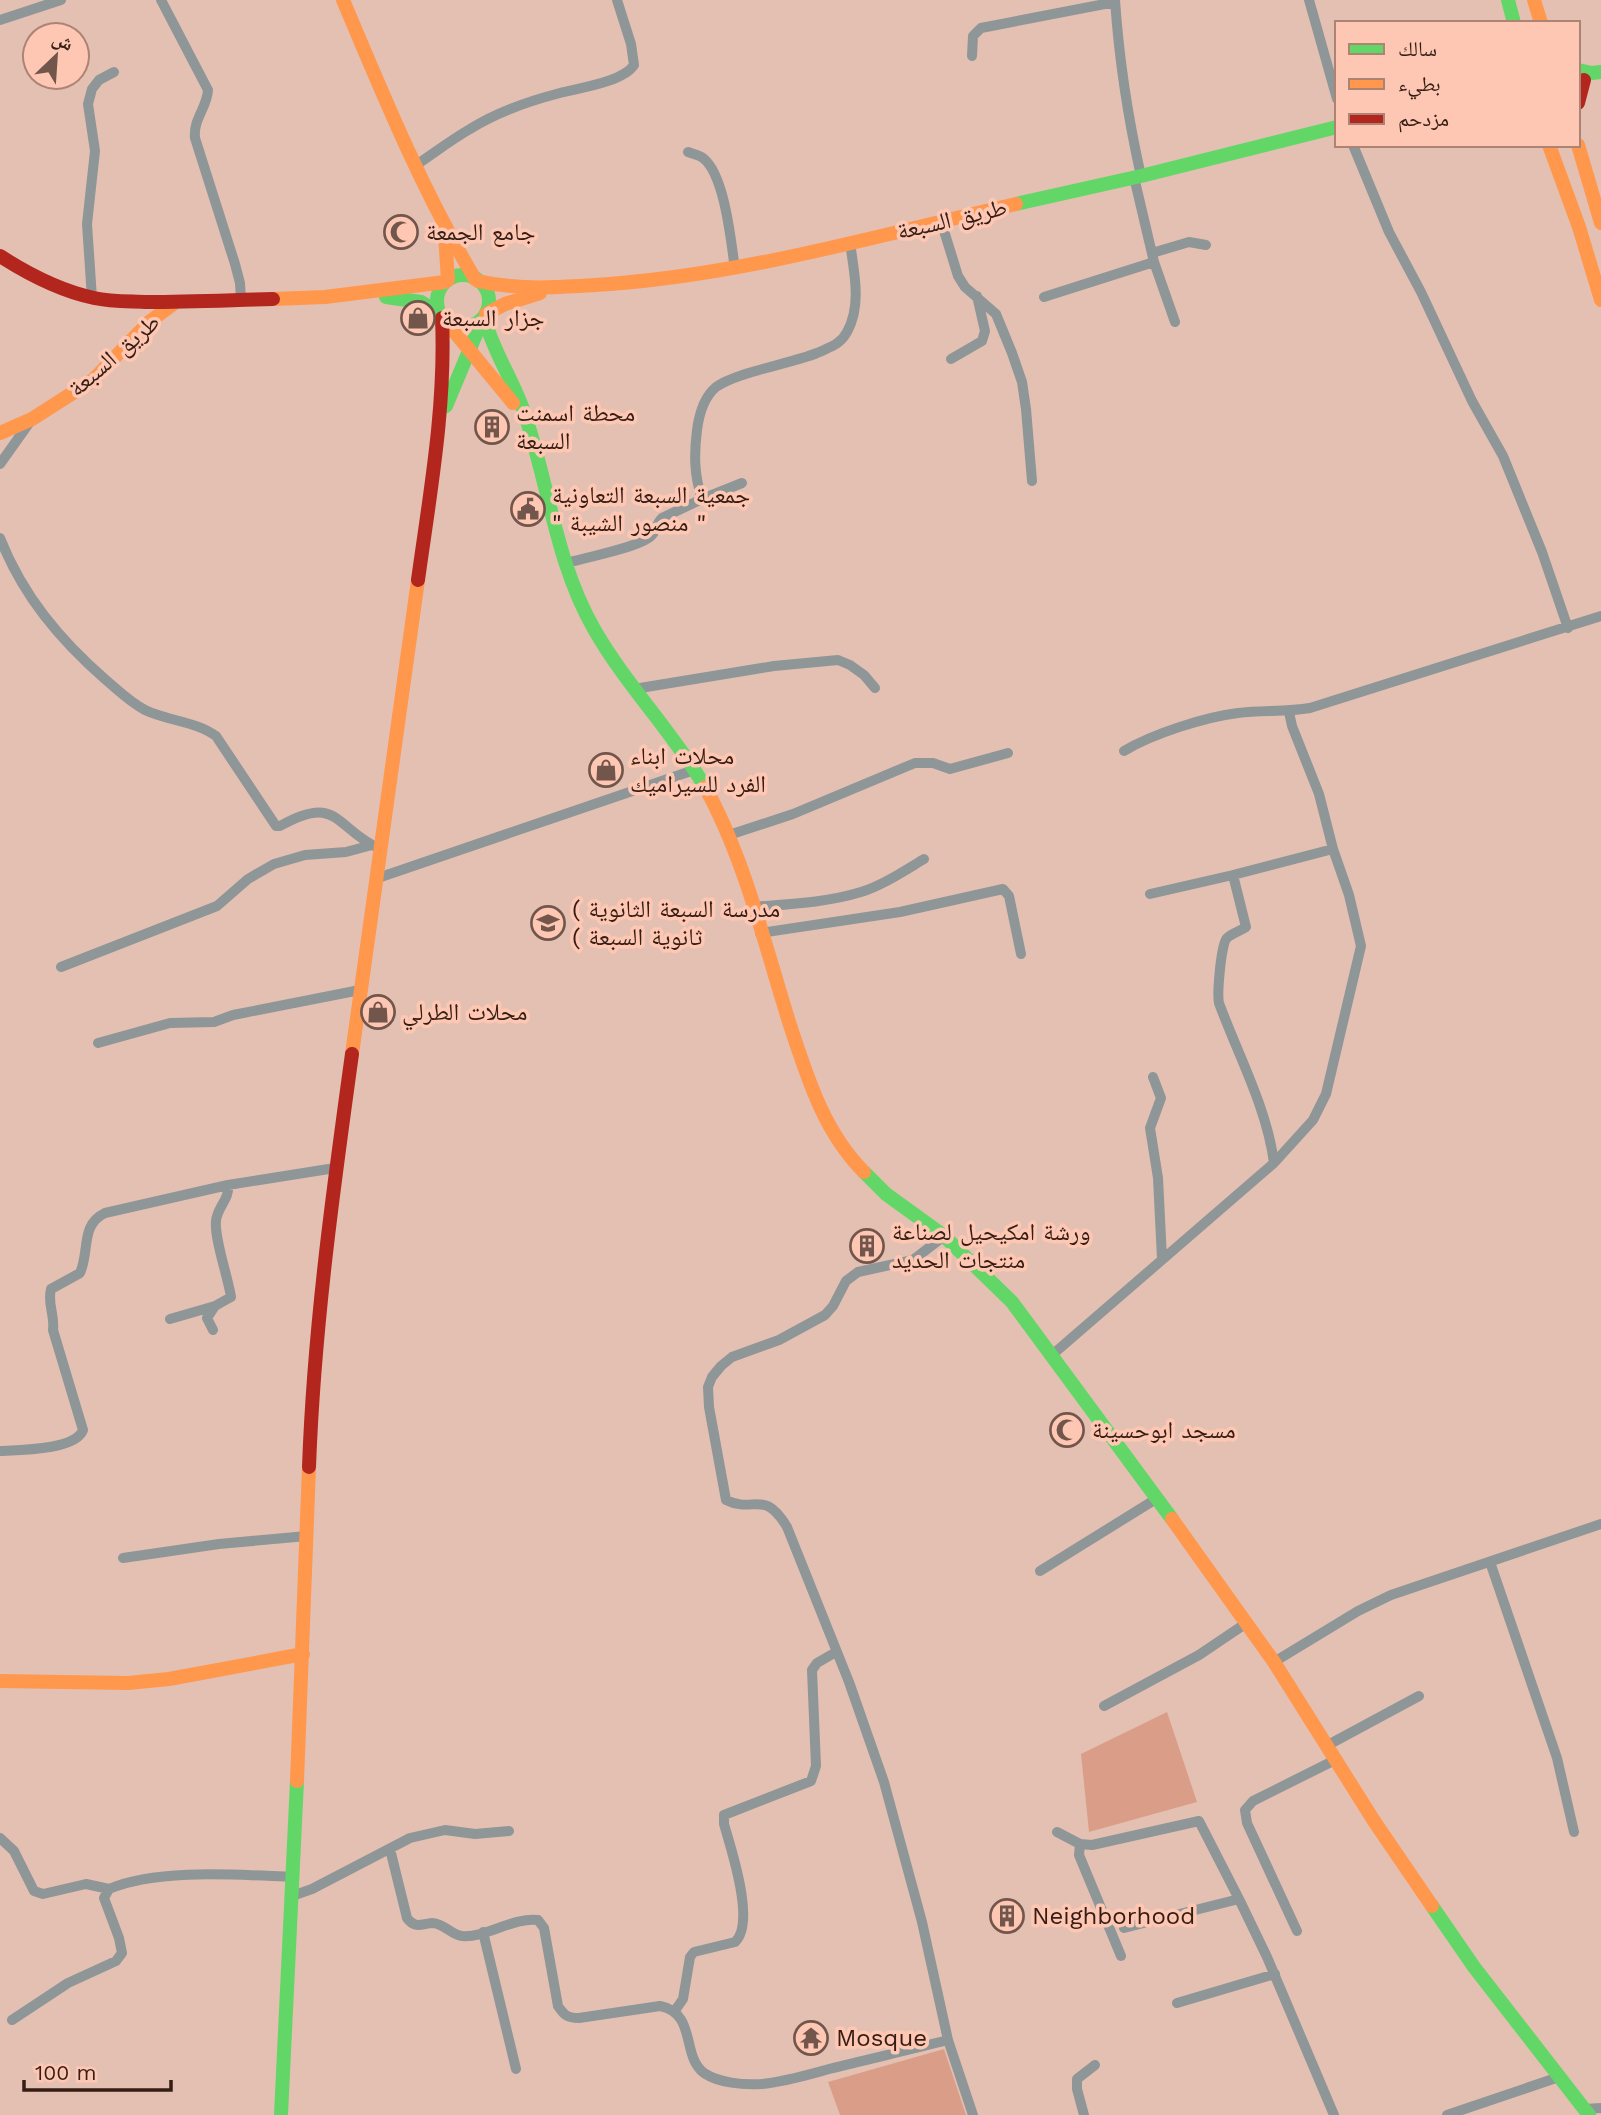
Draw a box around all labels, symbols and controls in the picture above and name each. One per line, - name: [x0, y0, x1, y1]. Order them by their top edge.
- north arrow: [21, 21, 91, 91]
- legend: [1335, 21, 1580, 147]
- text: ش: [49, 26, 77, 56]
- text: سالك: [1398, 36, 1437, 61]
- text: بطيء: [1398, 71, 1441, 100]
- text: مزدحم: [1398, 106, 1449, 133]
- street label: طريق السبعة: [894, 193, 1010, 245]
- mosque icon: جامع الجمعة: [382, 213, 420, 251]
- place label: جامع الجمعة: [426, 218, 535, 247]
- shop icon: جزار السبعة: [399, 299, 437, 337]
- place label: جزار السبعة: [442, 304, 545, 332]
- street label: طريق السبعة: [63, 308, 165, 402]
- place label: محطة اسمنت السبعة: [516, 399, 635, 455]
- building icon: محطة اسمنت السبعة: [473, 408, 511, 446]
- place label: جمعية السبعة التعاونية " منصور الشيبة ": [552, 481, 750, 537]
- public building icon: جمعية السبعة التعاونية " منصور الشيبة ": [509, 490, 547, 528]
- place label: محلات ابناء الفرد للسيراميك: [630, 742, 766, 798]
- shop icon: محلات ابناء الفرد للسيراميك: [587, 751, 625, 789]
- place label: ( مدرسة السبعة الثانوية ( ثانوية السبعة: [572, 895, 780, 951]
- school or university icon: ( مدرسة السبعة الثانوية ( ثانوية السبعة: [529, 904, 567, 942]
- shop icon: محلات الطرلي: [359, 993, 397, 1031]
- place label: محلات الطرلي: [402, 998, 527, 1031]
- place label: ورشة امكيحيل لصناعة منتجات الحديد: [892, 1218, 1090, 1274]
- building icon: ورشة امكيحيل لصناعة منتجات الحديد: [848, 1227, 886, 1265]
- mosque icon: مسجد ابوحسينة: [1048, 1411, 1086, 1449]
- place label: مسجد ابوحسينة: [1092, 1416, 1236, 1444]
- building icon: Neighborhood: [988, 1897, 1026, 1935]
- place label: Neighborhood: [1032, 1902, 1195, 1930]
- temple icon: Mosque: [792, 2019, 830, 2057]
- place label: Mosque: [836, 2024, 927, 2052]
- scale bar: [24, 2048, 172, 2092]
- text: 100 m: [35, 2060, 97, 2085]

